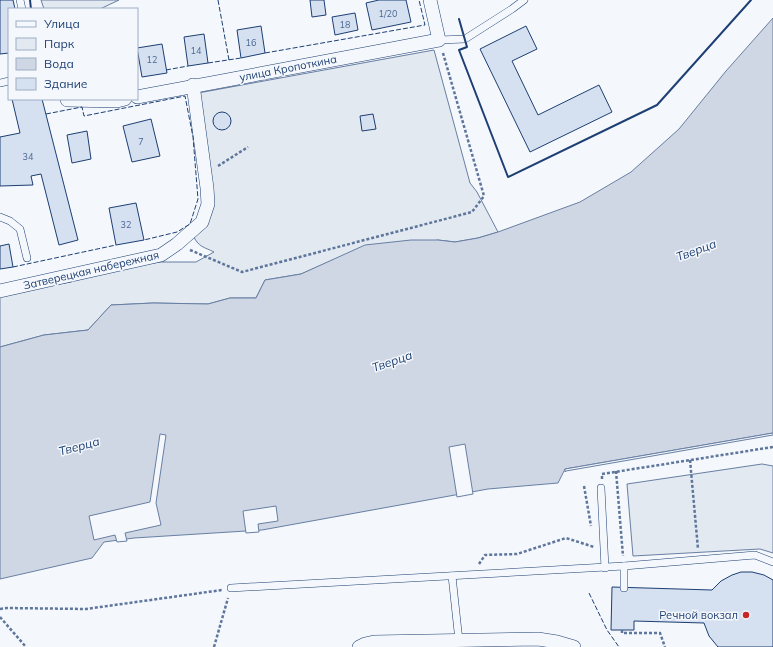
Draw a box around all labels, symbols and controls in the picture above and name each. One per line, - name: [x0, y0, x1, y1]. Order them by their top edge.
- legend: [8, 8, 138, 100]
- house number: 1/20: [379, 8, 397, 19]
- text: Улица: [43, 16, 80, 31]
- house number: 18: [340, 19, 350, 30]
- text: Парк: [44, 36, 75, 51]
- house number: 16: [246, 37, 256, 48]
- house number: 14: [191, 45, 202, 56]
- street label: улица Кропоткина: [238, 52, 338, 84]
- house number: 12: [147, 54, 157, 65]
- text: Вода: [44, 56, 74, 71]
- text: Здание: [44, 76, 88, 91]
- house number: 7: [138, 136, 144, 147]
- house number: 34: [23, 151, 34, 162]
- house number: 32: [121, 219, 131, 230]
- water label: Тверца: [674, 236, 718, 264]
- street label: Затверецкая набережная: [22, 248, 160, 292]
- water label: Тверца: [370, 347, 414, 375]
- water label: Тверца: [57, 433, 101, 459]
- place label: Речной вокзал: [659, 608, 738, 622]
- marker: Речной вокзал: [741, 610, 751, 620]

